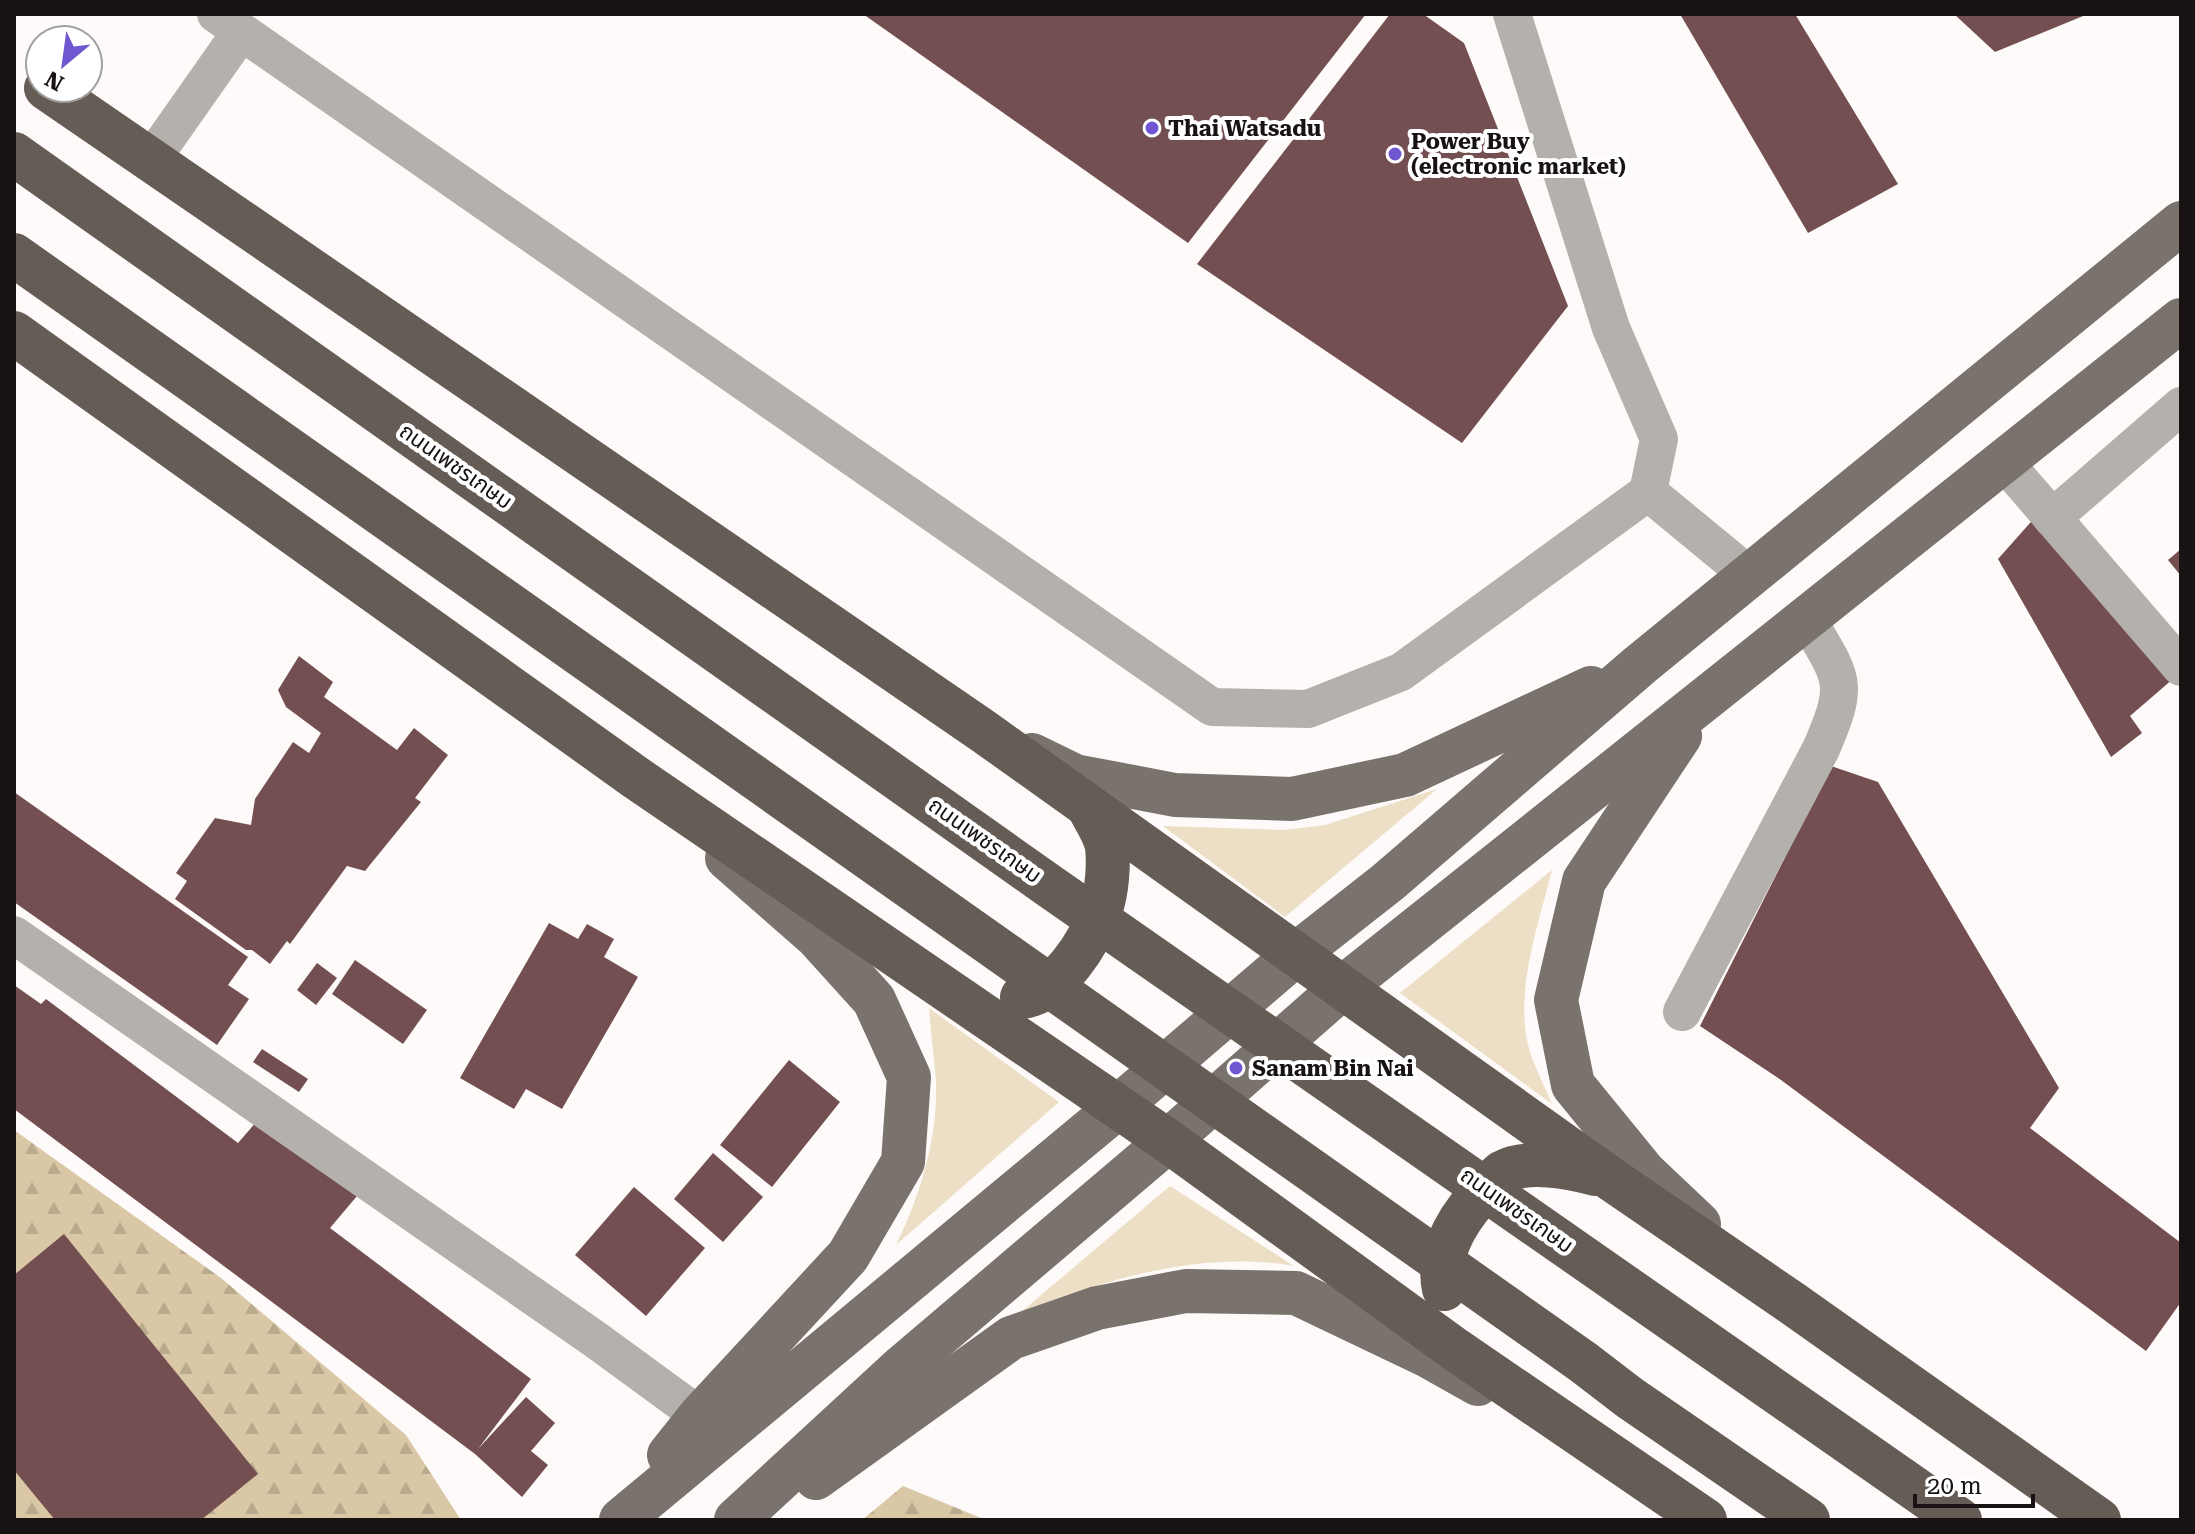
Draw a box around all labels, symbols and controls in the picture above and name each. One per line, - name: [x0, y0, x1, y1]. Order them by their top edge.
- north arrow: [24, 24, 104, 104]
- text: N: [41, 66, 68, 96]
- place label: Thai Watsadu: [1168, 116, 1322, 141]
- marker: Thai Watsadu: [1143, 119, 1161, 137]
- place label: Power Buy (electronic market): [1411, 129, 1626, 179]
- marker: Power Buy (electronic market): [1386, 145, 1404, 163]
- street label: ถนนเพชรเกษม: [395, 418, 517, 514]
- street label: ถนนเพชรเกษม: [924, 792, 1046, 888]
- place label: Sanam Bin Nai: [1252, 1056, 1414, 1081]
- marker: Sanam Bin Nai: [1227, 1059, 1245, 1077]
- street label: ถนนเพชรเกษม: [1456, 1162, 1578, 1258]
- scale bar: [1915, 1458, 2033, 1508]
- text: 20 m: [1927, 1472, 1982, 1500]

